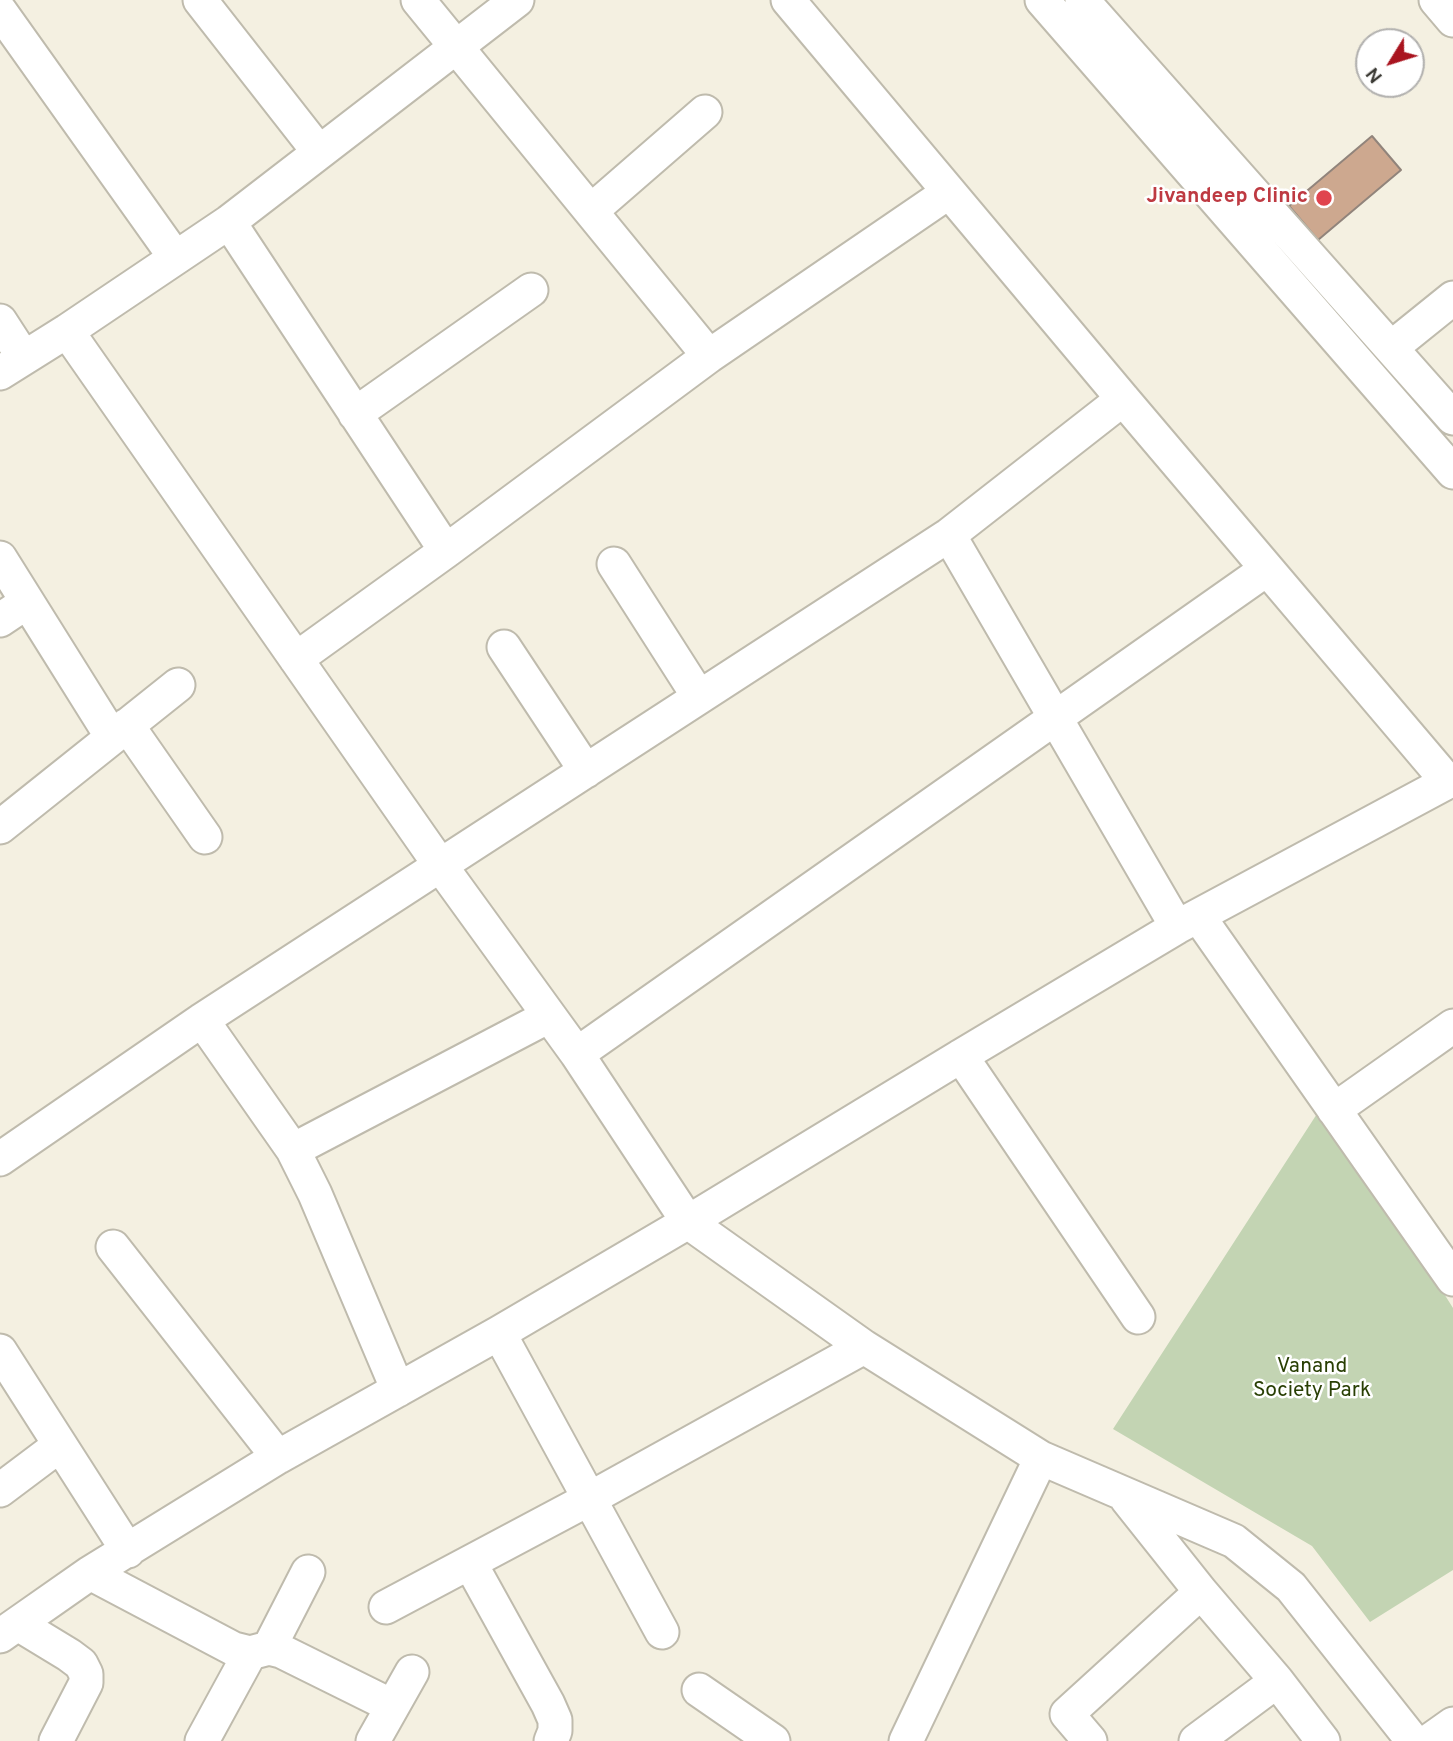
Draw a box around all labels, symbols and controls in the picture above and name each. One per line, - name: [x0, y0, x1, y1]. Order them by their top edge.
- north arrow: [1355, 28, 1425, 98]
- text: N: [1361, 62, 1389, 87]
- place label: Jivandeep Clinic: [1146, 185, 1308, 211]
- marker: Jivandeep Clinic: [1314, 188, 1334, 208]
- park label: Vanand Society Park: [1253, 1355, 1371, 1405]

